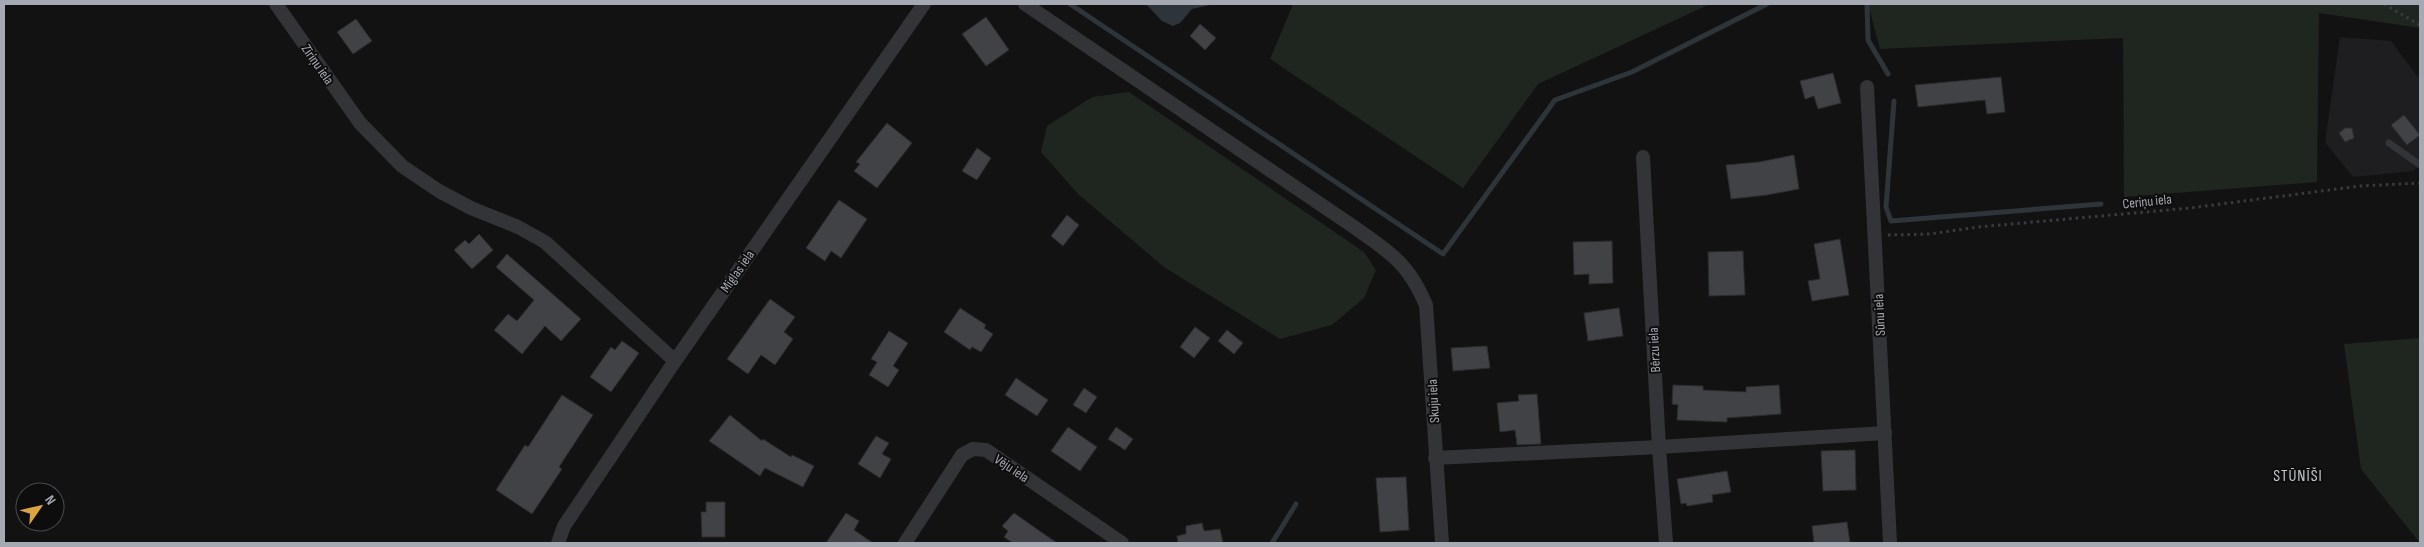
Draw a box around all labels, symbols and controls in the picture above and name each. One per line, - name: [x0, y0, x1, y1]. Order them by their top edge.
- street label: Zīriņu iela: [298, 41, 338, 88]
- street label: Ceriņu iela: [2122, 190, 2172, 213]
- street label: Miglas iela: [717, 247, 758, 296]
- street label: Sūnu iela: [1870, 293, 1889, 336]
- street label: Bērzu iela: [1645, 327, 1664, 373]
- street label: Skuju iela: [1424, 379, 1443, 423]
- street label: Vēju iela: [991, 451, 1032, 486]
- district label: STŪNĪŠI: [2273, 467, 2323, 486]
- north arrow: [15, 482, 65, 532]
- text: N: [41, 492, 60, 508]

